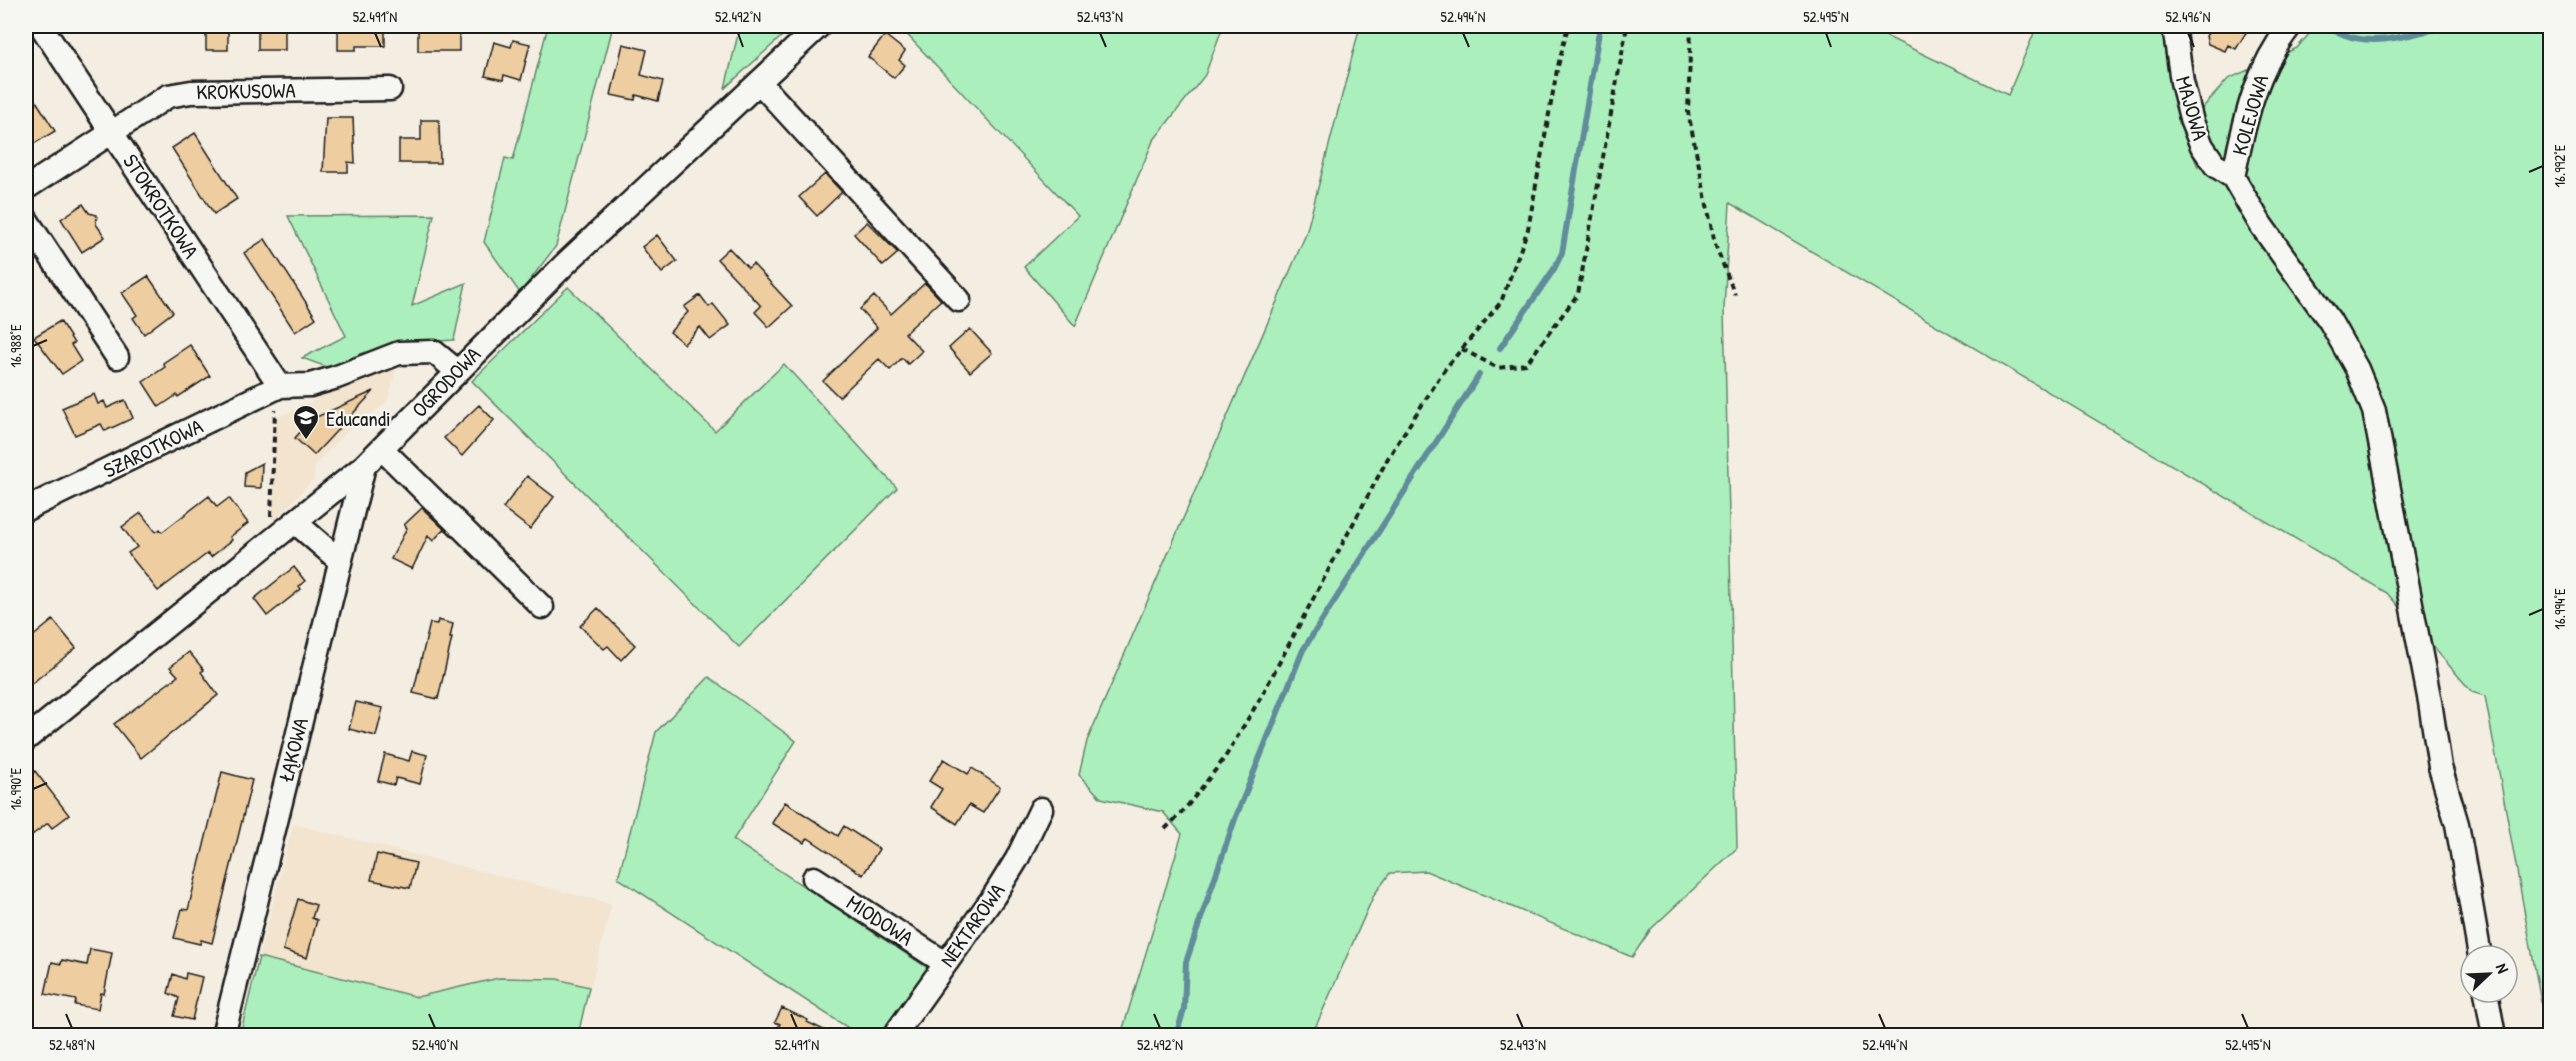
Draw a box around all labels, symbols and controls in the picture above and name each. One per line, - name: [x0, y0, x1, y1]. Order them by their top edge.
- text: 52.491°N: [353, 6, 397, 27]
- text: 52.492°N: [715, 6, 761, 27]
- text: 52.493°N: [1077, 6, 1123, 27]
- text: 52.494°N: [1441, 6, 1485, 27]
- text: 52.495°N: [1803, 6, 1849, 27]
- text: 52.496°N: [2165, 6, 2211, 27]
- street label: KOLEJOWA: [2225, 71, 2275, 159]
- street label: MAJOWA: [2169, 73, 2215, 143]
- street label: KROKUSOWA: [196, 76, 296, 106]
- text: 16.992°E: [2549, 144, 2570, 187]
- street label: STOKROTKOWA: [116, 148, 206, 264]
- text: 16.988°E: [5, 324, 26, 368]
- street label: OGRODOWA: [405, 340, 487, 424]
- school or university icon: Educandi: [291, 403, 321, 441]
- place label: Educandi: [326, 404, 391, 433]
- street label: SZAROTKOWA: [98, 411, 208, 485]
- text: 16.994°E: [2549, 588, 2570, 630]
- street label: ŁĄKOWA: [271, 715, 315, 785]
- text: 16.990°E: [5, 767, 26, 810]
- street label: NEKTAROWA: [933, 877, 1011, 973]
- street label: MIODOWA: [841, 888, 919, 952]
- north arrow: [2459, 944, 2519, 1004]
- text: N: [2491, 960, 2515, 977]
- text: 52.489°N: [49, 1034, 95, 1055]
- text: 52.490°N: [412, 1034, 458, 1055]
- text: 52.491°N: [775, 1034, 819, 1055]
- text: 52.492°N: [1137, 1034, 1183, 1055]
- text: 52.493°N: [1500, 1034, 1546, 1055]
- text: 52.494°N: [1863, 1034, 1907, 1055]
- text: 52.495°N: [2225, 1034, 2271, 1055]

